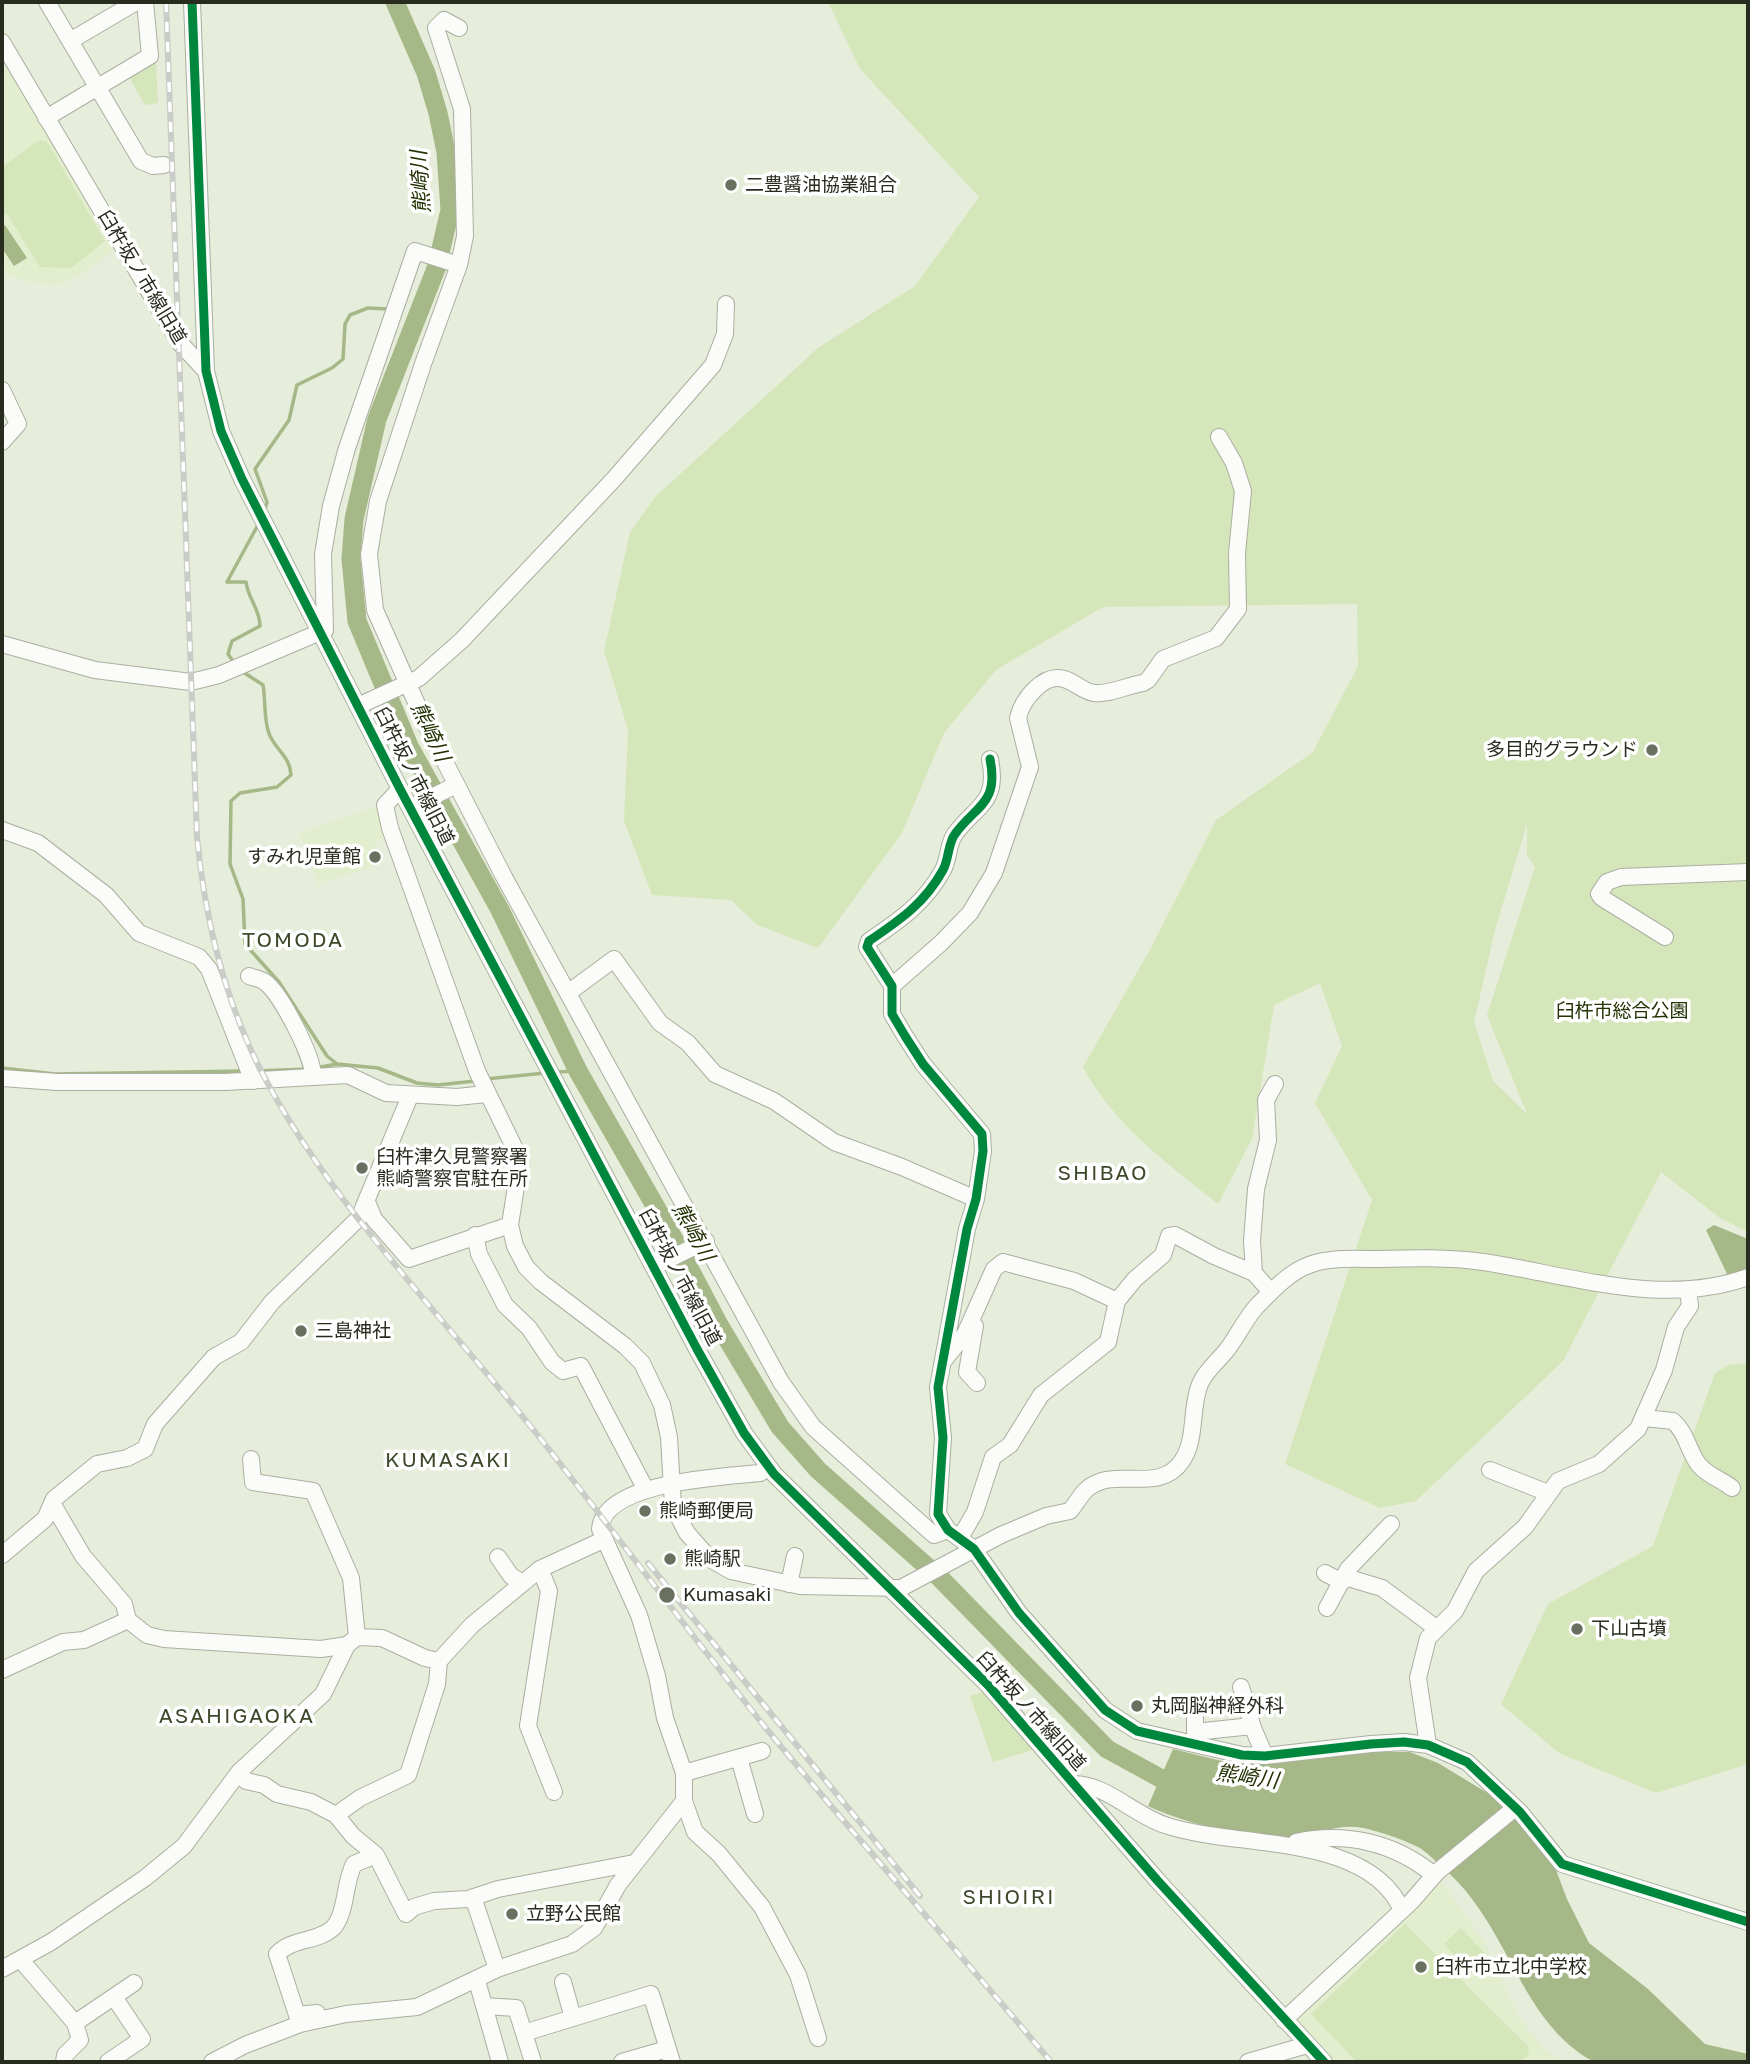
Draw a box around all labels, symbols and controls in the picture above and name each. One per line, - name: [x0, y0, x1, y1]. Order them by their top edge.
- water label: 熊崎川: [406, 150, 436, 214]
- place label: 二豊醤油協業組合: [745, 174, 897, 196]
- marker: 二豊醤油協業組合: [723, 177, 739, 193]
- street label: 臼杵坂ノ市線旧道: [93, 206, 191, 348]
- water label: 熊崎川: [405, 698, 455, 766]
- street label: 臼杵坂ノ市線旧道: [369, 703, 459, 849]
- place label: 多目的グラウンド: [1486, 739, 1638, 761]
- marker: 多目的グラウンド: [1644, 742, 1660, 758]
- place label: すみれ児童館: [247, 846, 361, 868]
- marker: すみれ児童館: [367, 849, 383, 865]
- district label: TOMODA: [243, 927, 343, 953]
- park label: 臼杵市総合公園: [1556, 1000, 1688, 1022]
- place label: 臼杵津久見警察署 熊崎警察官駐在所: [376, 1146, 528, 1190]
- marker: 臼杵津久見警察署 熊崎警察官駐在所: [354, 1160, 370, 1176]
- district label: SHIBAO: [1058, 1160, 1148, 1186]
- water label: 熊崎川: [667, 1198, 719, 1266]
- street label: 臼杵坂ノ市線旧道: [634, 1205, 726, 1349]
- place label: 三島神社: [315, 1320, 391, 1342]
- marker: 三島神社: [293, 1323, 309, 1339]
- district label: KUMASAKI: [386, 1447, 510, 1473]
- place label: 熊崎郵便局: [659, 1500, 754, 1522]
- marker: 熊崎郵便局: [637, 1503, 653, 1519]
- place label: 熊崎駅: [684, 1548, 741, 1570]
- marker: 熊崎駅: [662, 1551, 678, 1567]
- place label: Kumasaki: [683, 1584, 771, 1606]
- marker: Kumasaki: [657, 1585, 677, 1605]
- place label: 下山古墳: [1591, 1618, 1667, 1640]
- marker: 下山古墳: [1569, 1621, 1585, 1637]
- street label: 臼杵坂ノ市線旧道: [972, 1647, 1090, 1775]
- place label: 丸岡脳神経外科: [1151, 1695, 1284, 1717]
- marker: 丸岡脳神経外科: [1129, 1698, 1145, 1714]
- district label: ASAHIGAOKA: [160, 1703, 314, 1729]
- water label: 熊崎川: [1214, 1760, 1280, 1794]
- district label: SHIOIRI: [963, 1884, 1055, 1910]
- place label: 立野公民館: [526, 1903, 621, 1925]
- marker: 立野公民館: [504, 1906, 520, 1922]
- place label: 臼杵市立北中学校: [1435, 1956, 1587, 1978]
- marker: 臼杵市立北中学校: [1413, 1959, 1429, 1975]

